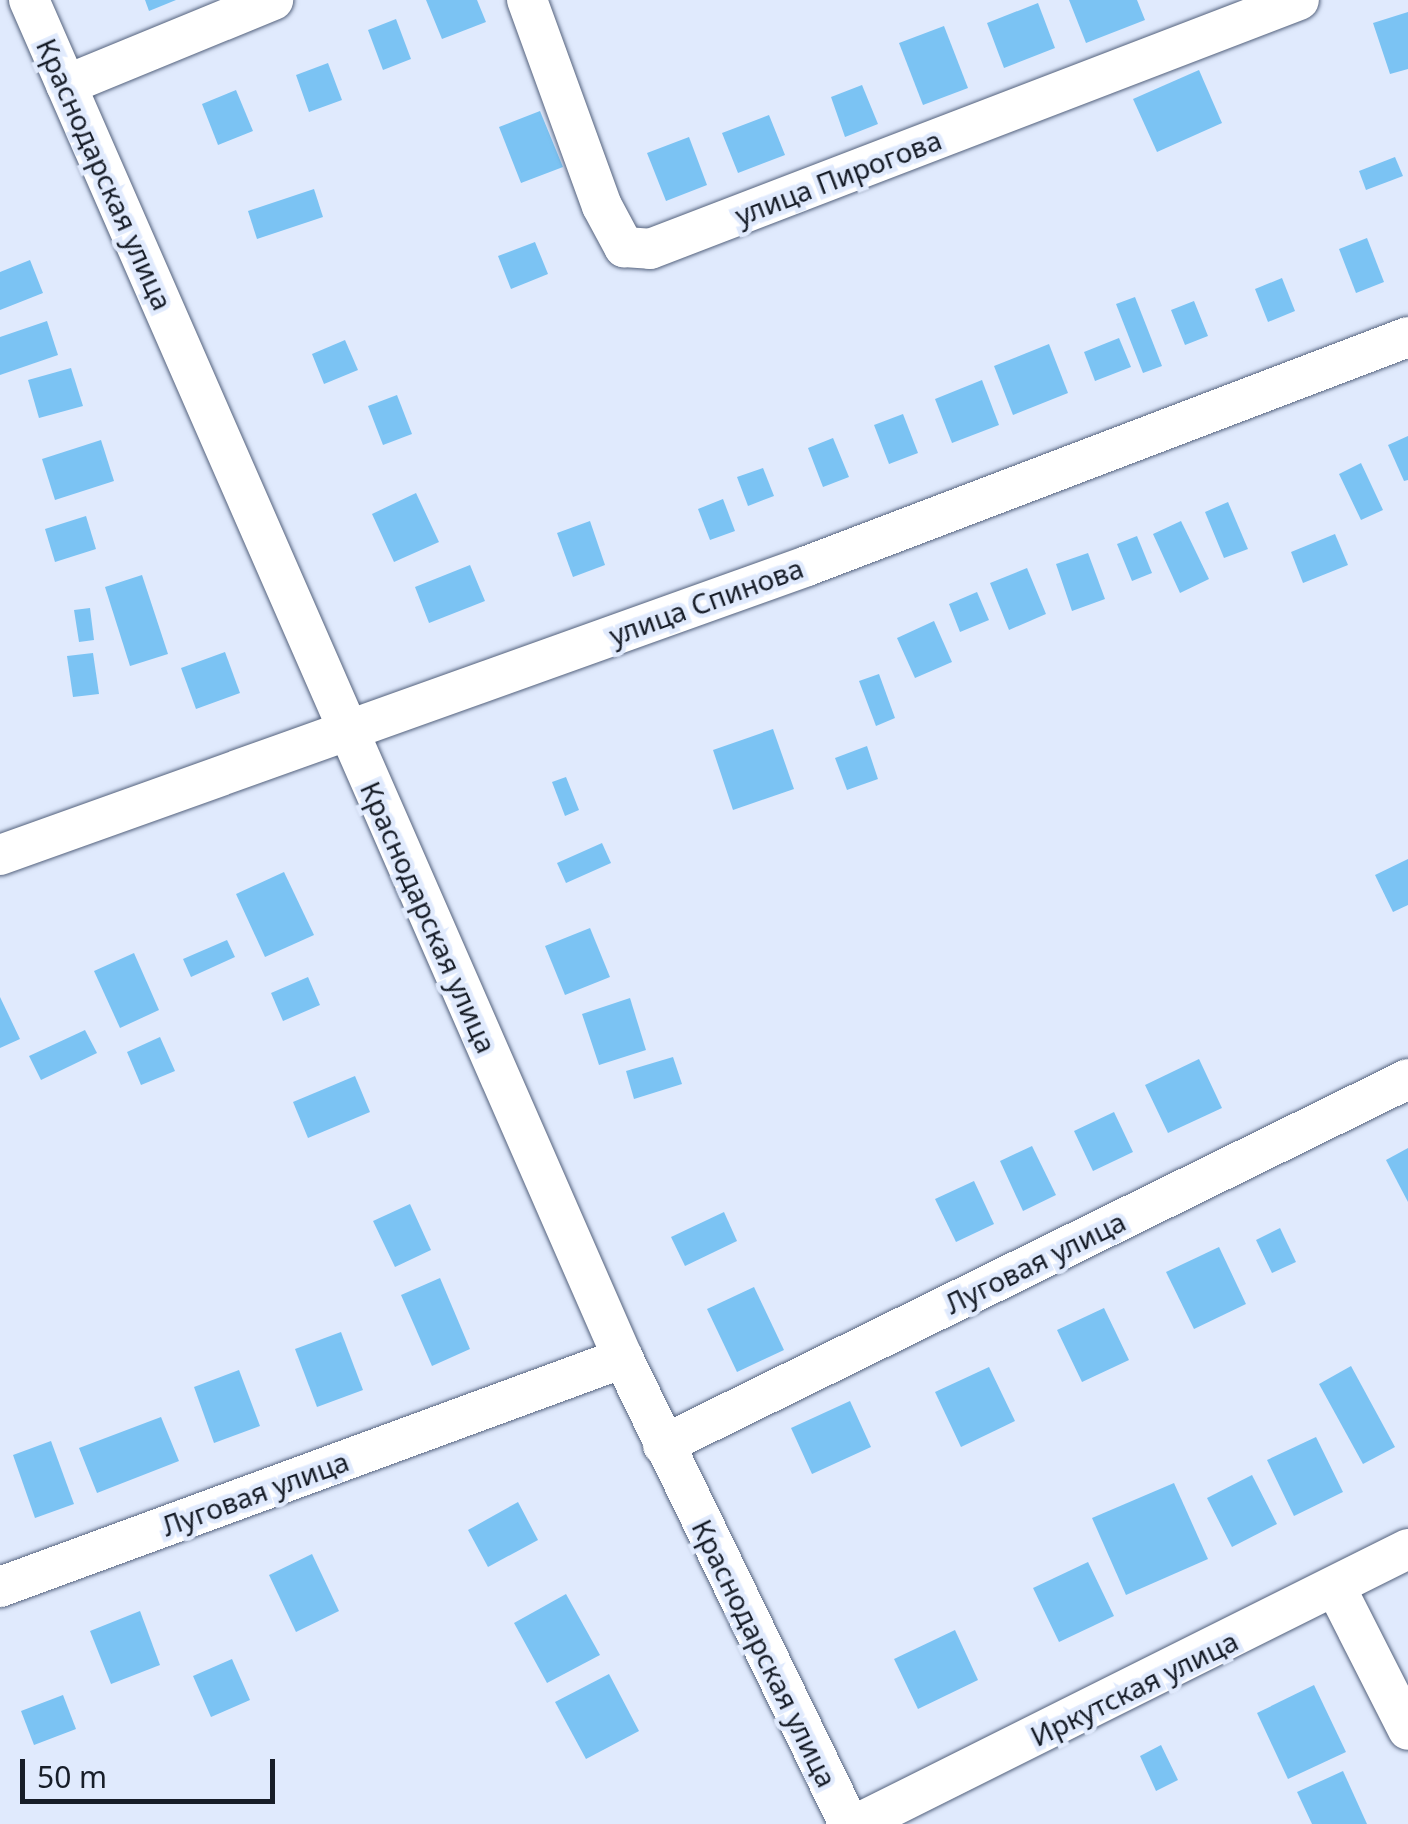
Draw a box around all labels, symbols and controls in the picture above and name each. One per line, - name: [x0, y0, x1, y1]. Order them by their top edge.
- street label: Краснодарская улица: [30, 33, 180, 315]
- street label: улица Пирогова: [730, 122, 946, 232]
- street label: улица Спинова: [604, 550, 808, 652]
- street label: Краснодарская улица: [354, 776, 504, 1058]
- street label: Луговая улица: [939, 1204, 1131, 1320]
- street label: Луговая улица: [157, 1444, 353, 1542]
- street label: Краснодарская улица: [686, 1514, 844, 1792]
- street label: Иркутская улица: [1025, 1623, 1243, 1753]
- scale bar: [25, 1739, 280, 1801]
- text: 50 m: [37, 1756, 107, 1797]

